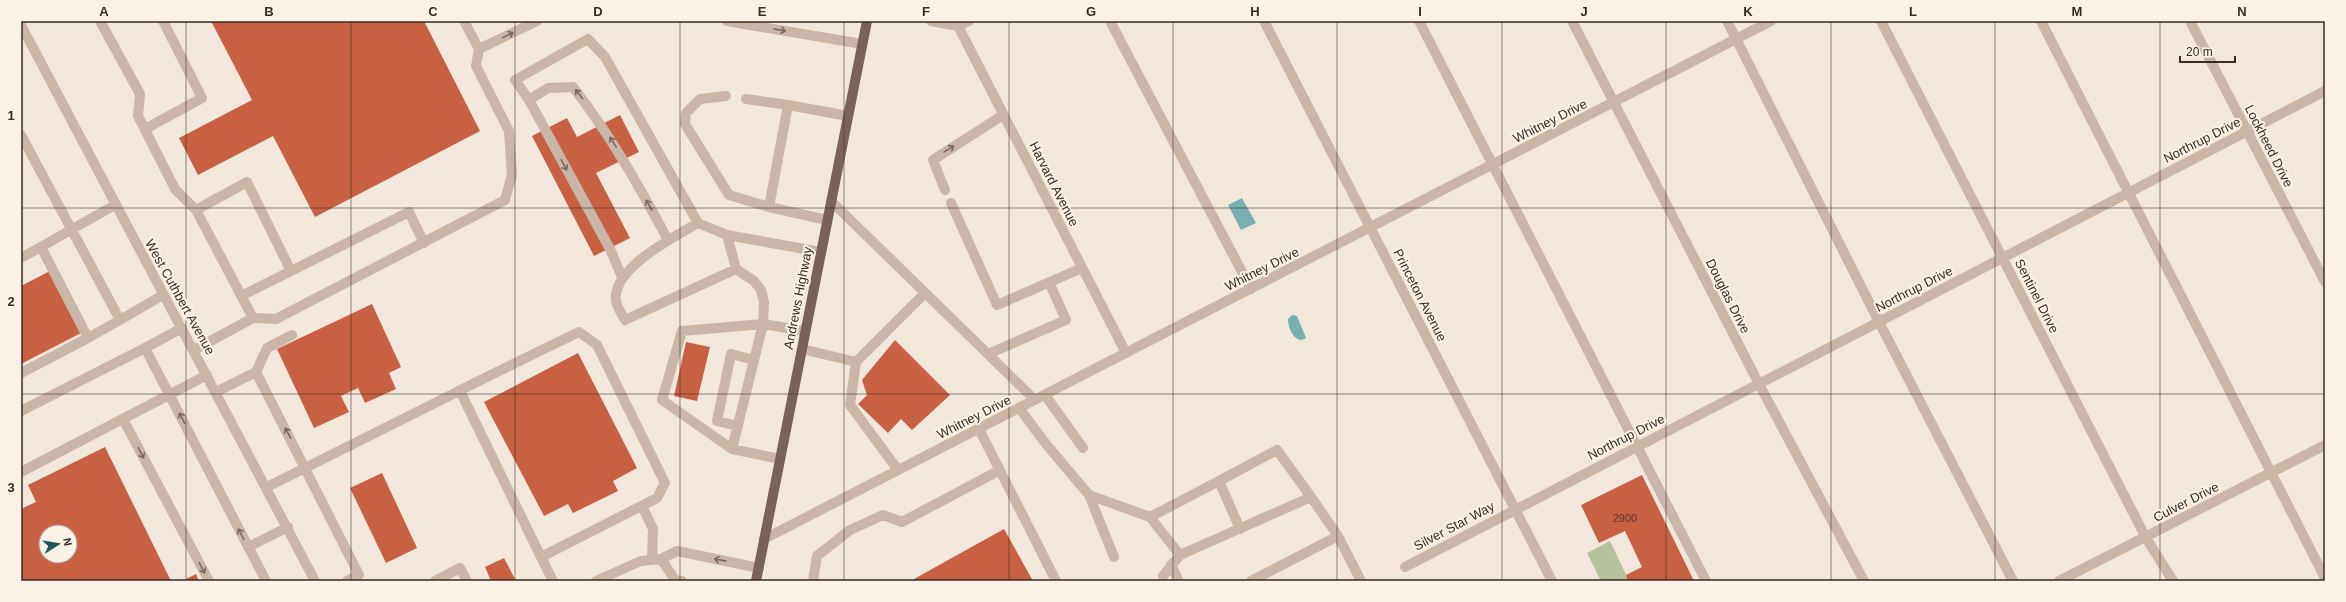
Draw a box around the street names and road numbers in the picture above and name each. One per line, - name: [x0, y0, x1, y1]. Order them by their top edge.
- street label: Whitney Drive: [1511, 96, 1589, 146]
- street label: Lockheed Drive: [2242, 102, 2296, 190]
- street label: Northrup Drive: [2161, 114, 2243, 166]
- street label: Harvard Avenue: [1026, 139, 1082, 229]
- street label: West Cuthbert Avenue: [142, 237, 218, 357]
- street label: Whitney Drive: [1223, 244, 1301, 294]
- street label: Andrews Highway: [781, 245, 815, 350]
- street label: Princeton Avenue: [1390, 246, 1450, 344]
- street label: Douglas Drive: [1703, 256, 1753, 336]
- street label: Sentinel Drive: [2012, 257, 2062, 335]
- street label: Northrup Drive: [1873, 263, 1955, 315]
- street label: Whitney Drive: [935, 392, 1013, 442]
- street label: Northrup Drive: [1585, 411, 1667, 463]
- street label: Culver Drive: [2151, 479, 2221, 525]
- street label: Silver Star Way: [1411, 498, 1497, 554]

